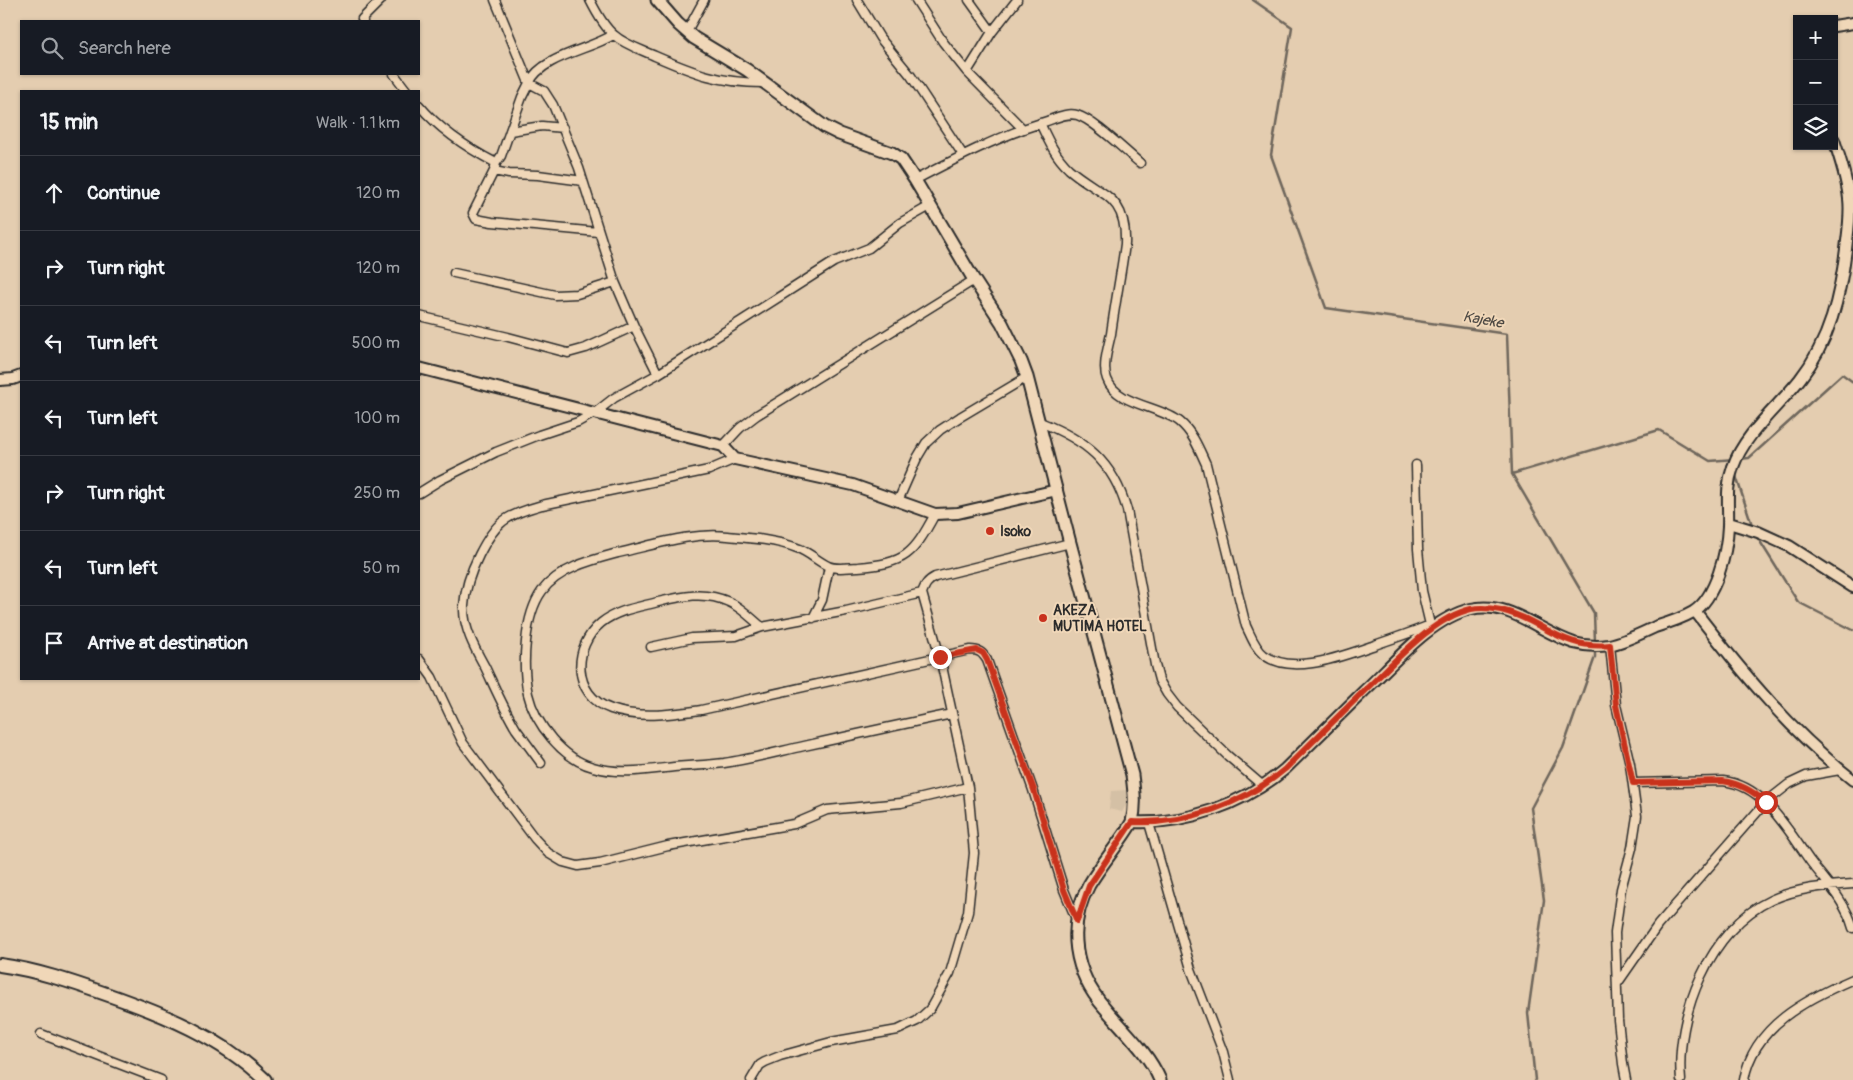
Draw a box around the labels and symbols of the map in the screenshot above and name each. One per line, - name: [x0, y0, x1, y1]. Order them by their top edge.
- water label: Kajeke: [1461, 307, 1506, 333]
- place label: Isoko: [1000, 523, 1032, 540]
- marker: Isoko: [984, 525, 996, 537]
- place label: AKEZA MUTIMA HOTEL: [1053, 602, 1147, 635]
- marker: AKEZA MUTIMA HOTEL: [1037, 612, 1049, 624]
- route end: [929, 646, 952, 669]
- route start: [1755, 791, 1778, 814]

